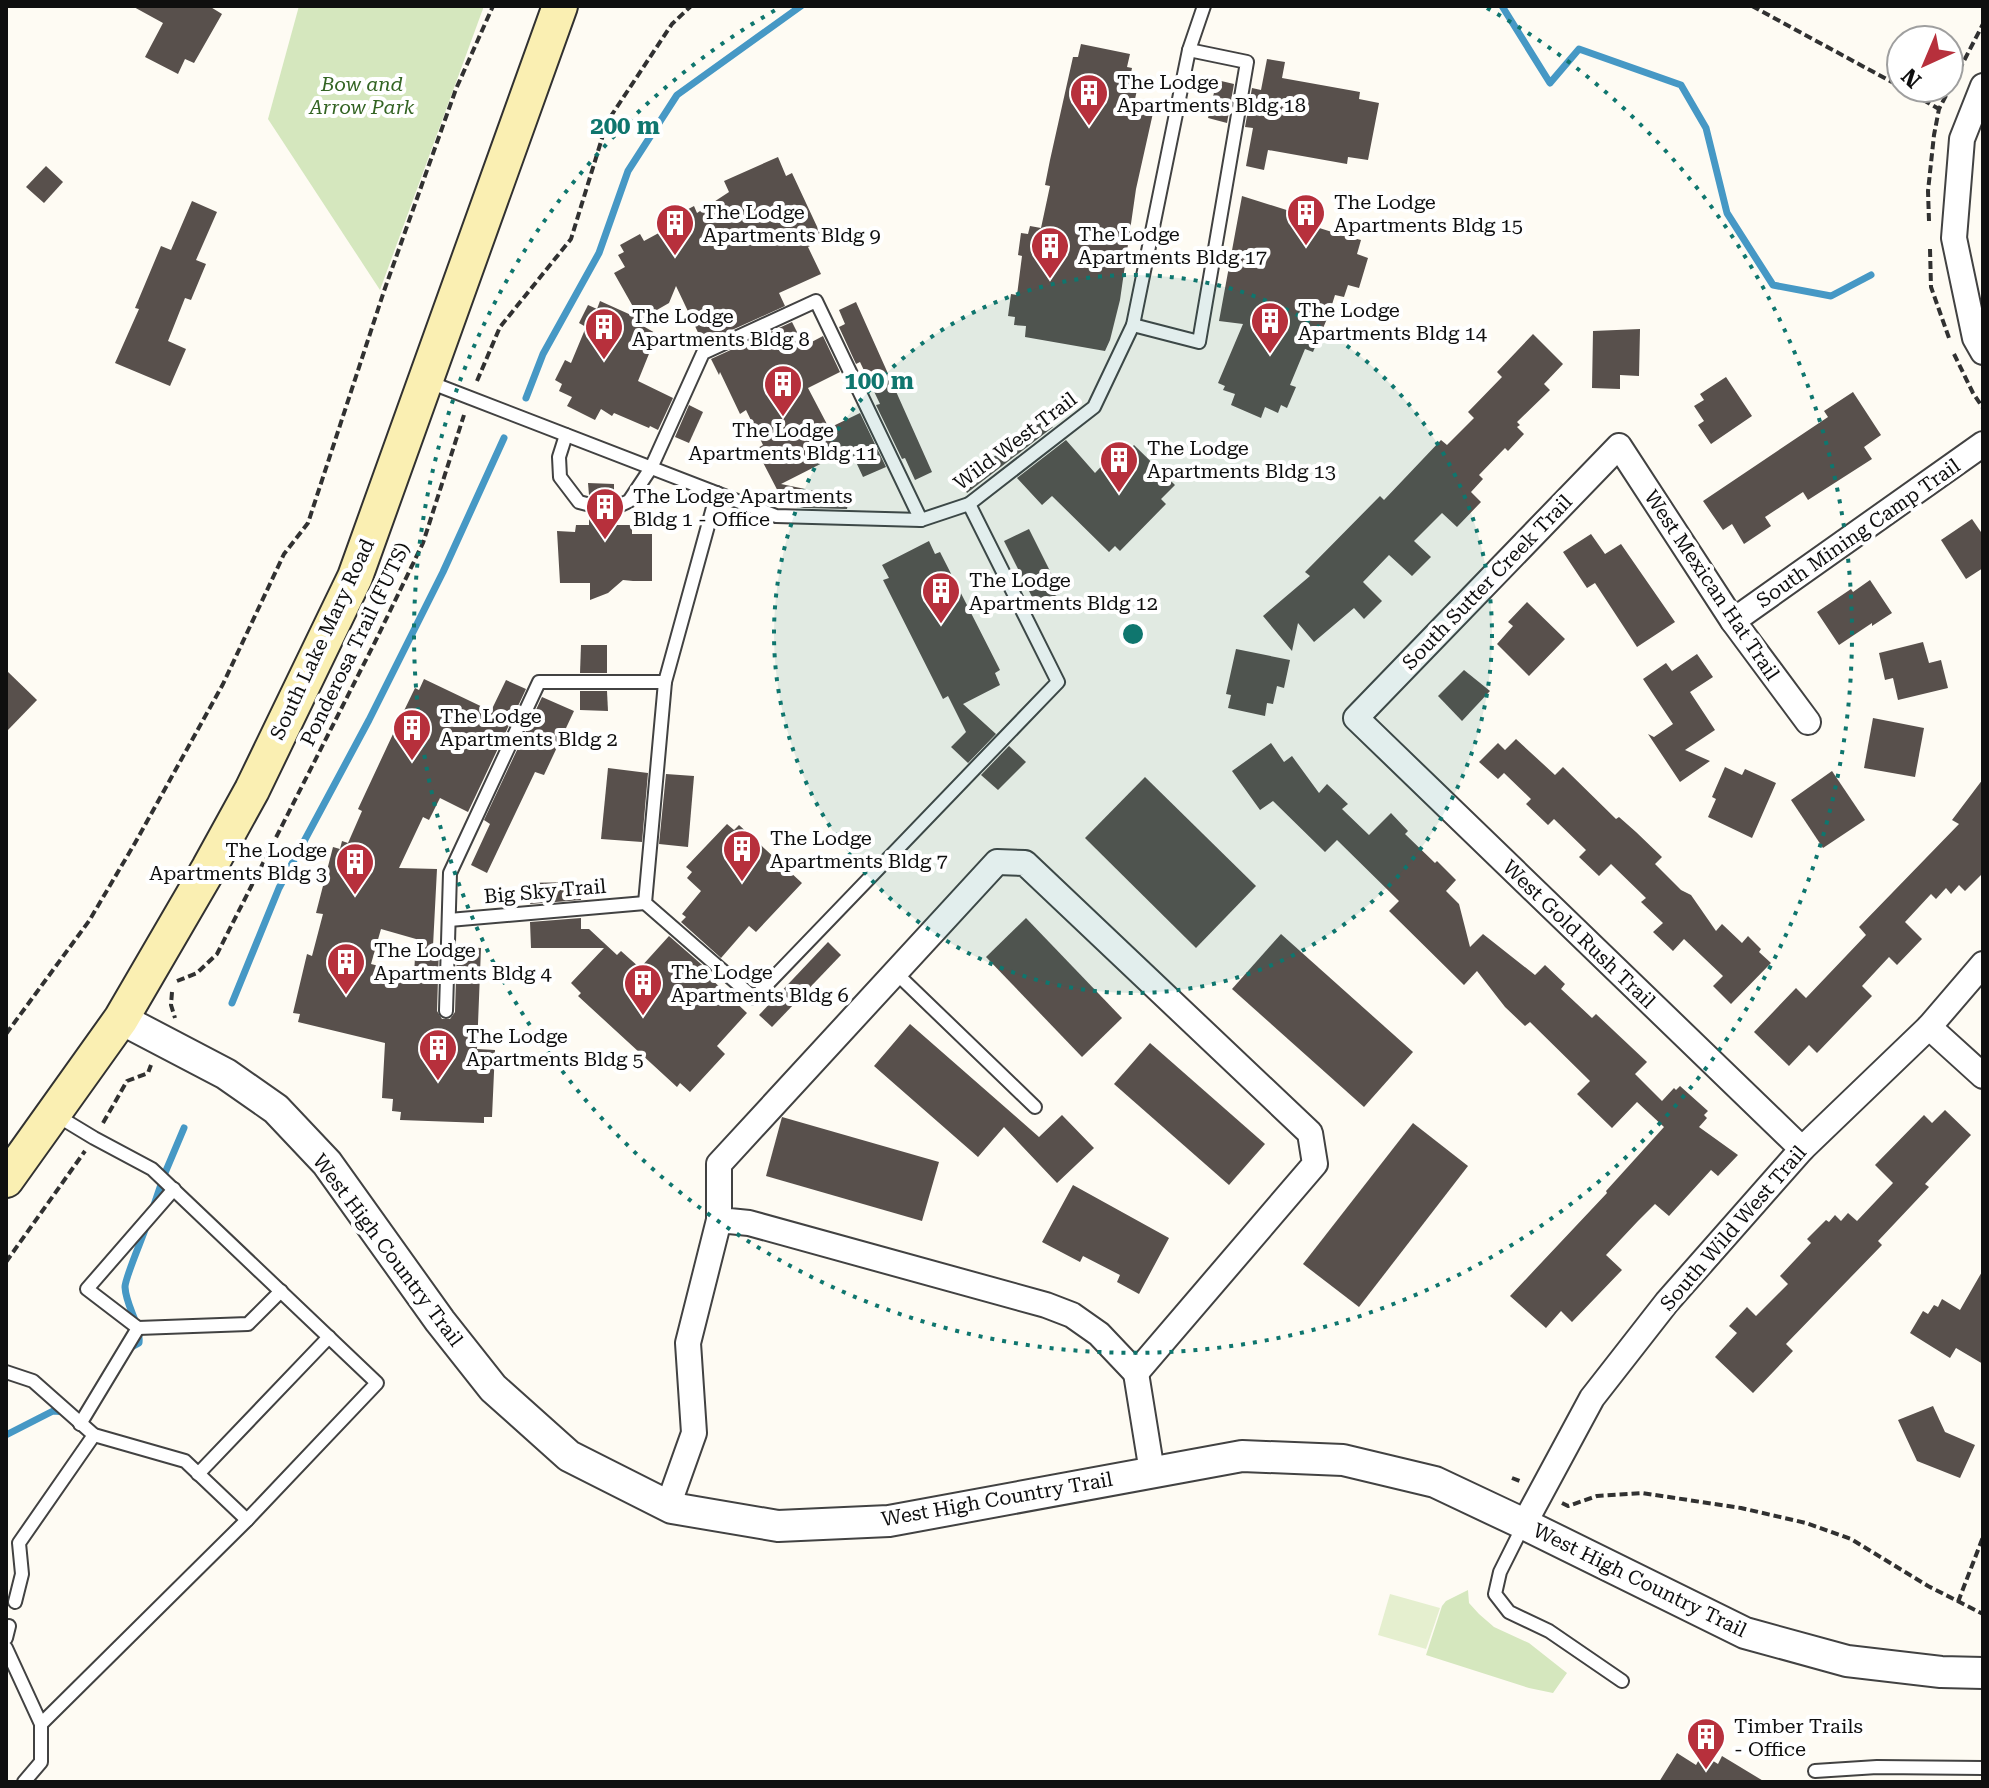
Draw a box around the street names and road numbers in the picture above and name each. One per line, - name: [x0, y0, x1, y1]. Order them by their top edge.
- street label: Wild West Trail: [949, 387, 1081, 495]
- street label: South Mining Camp Trail: [1752, 453, 1964, 613]
- street label: West Mexican Hat Trail: [1639, 485, 1785, 685]
- street label: South Sutter Creek Trail: [1397, 490, 1577, 674]
- street label: South Lake Mary Road: [265, 535, 379, 743]
- street label: Ponderosa Trail (FUTS): [295, 538, 415, 750]
- street label: West Gold Rush Trail: [1498, 855, 1660, 1013]
- street label: Big Sky Trail: [483, 874, 607, 908]
- street label: South Wild West Trail: [1655, 1141, 1811, 1315]
- street label: West High Country Trail: [308, 1149, 468, 1351]
- street label: West High Country Trail: [879, 1467, 1115, 1531]
- street label: West High Country Trail: [1529, 1518, 1751, 1642]

